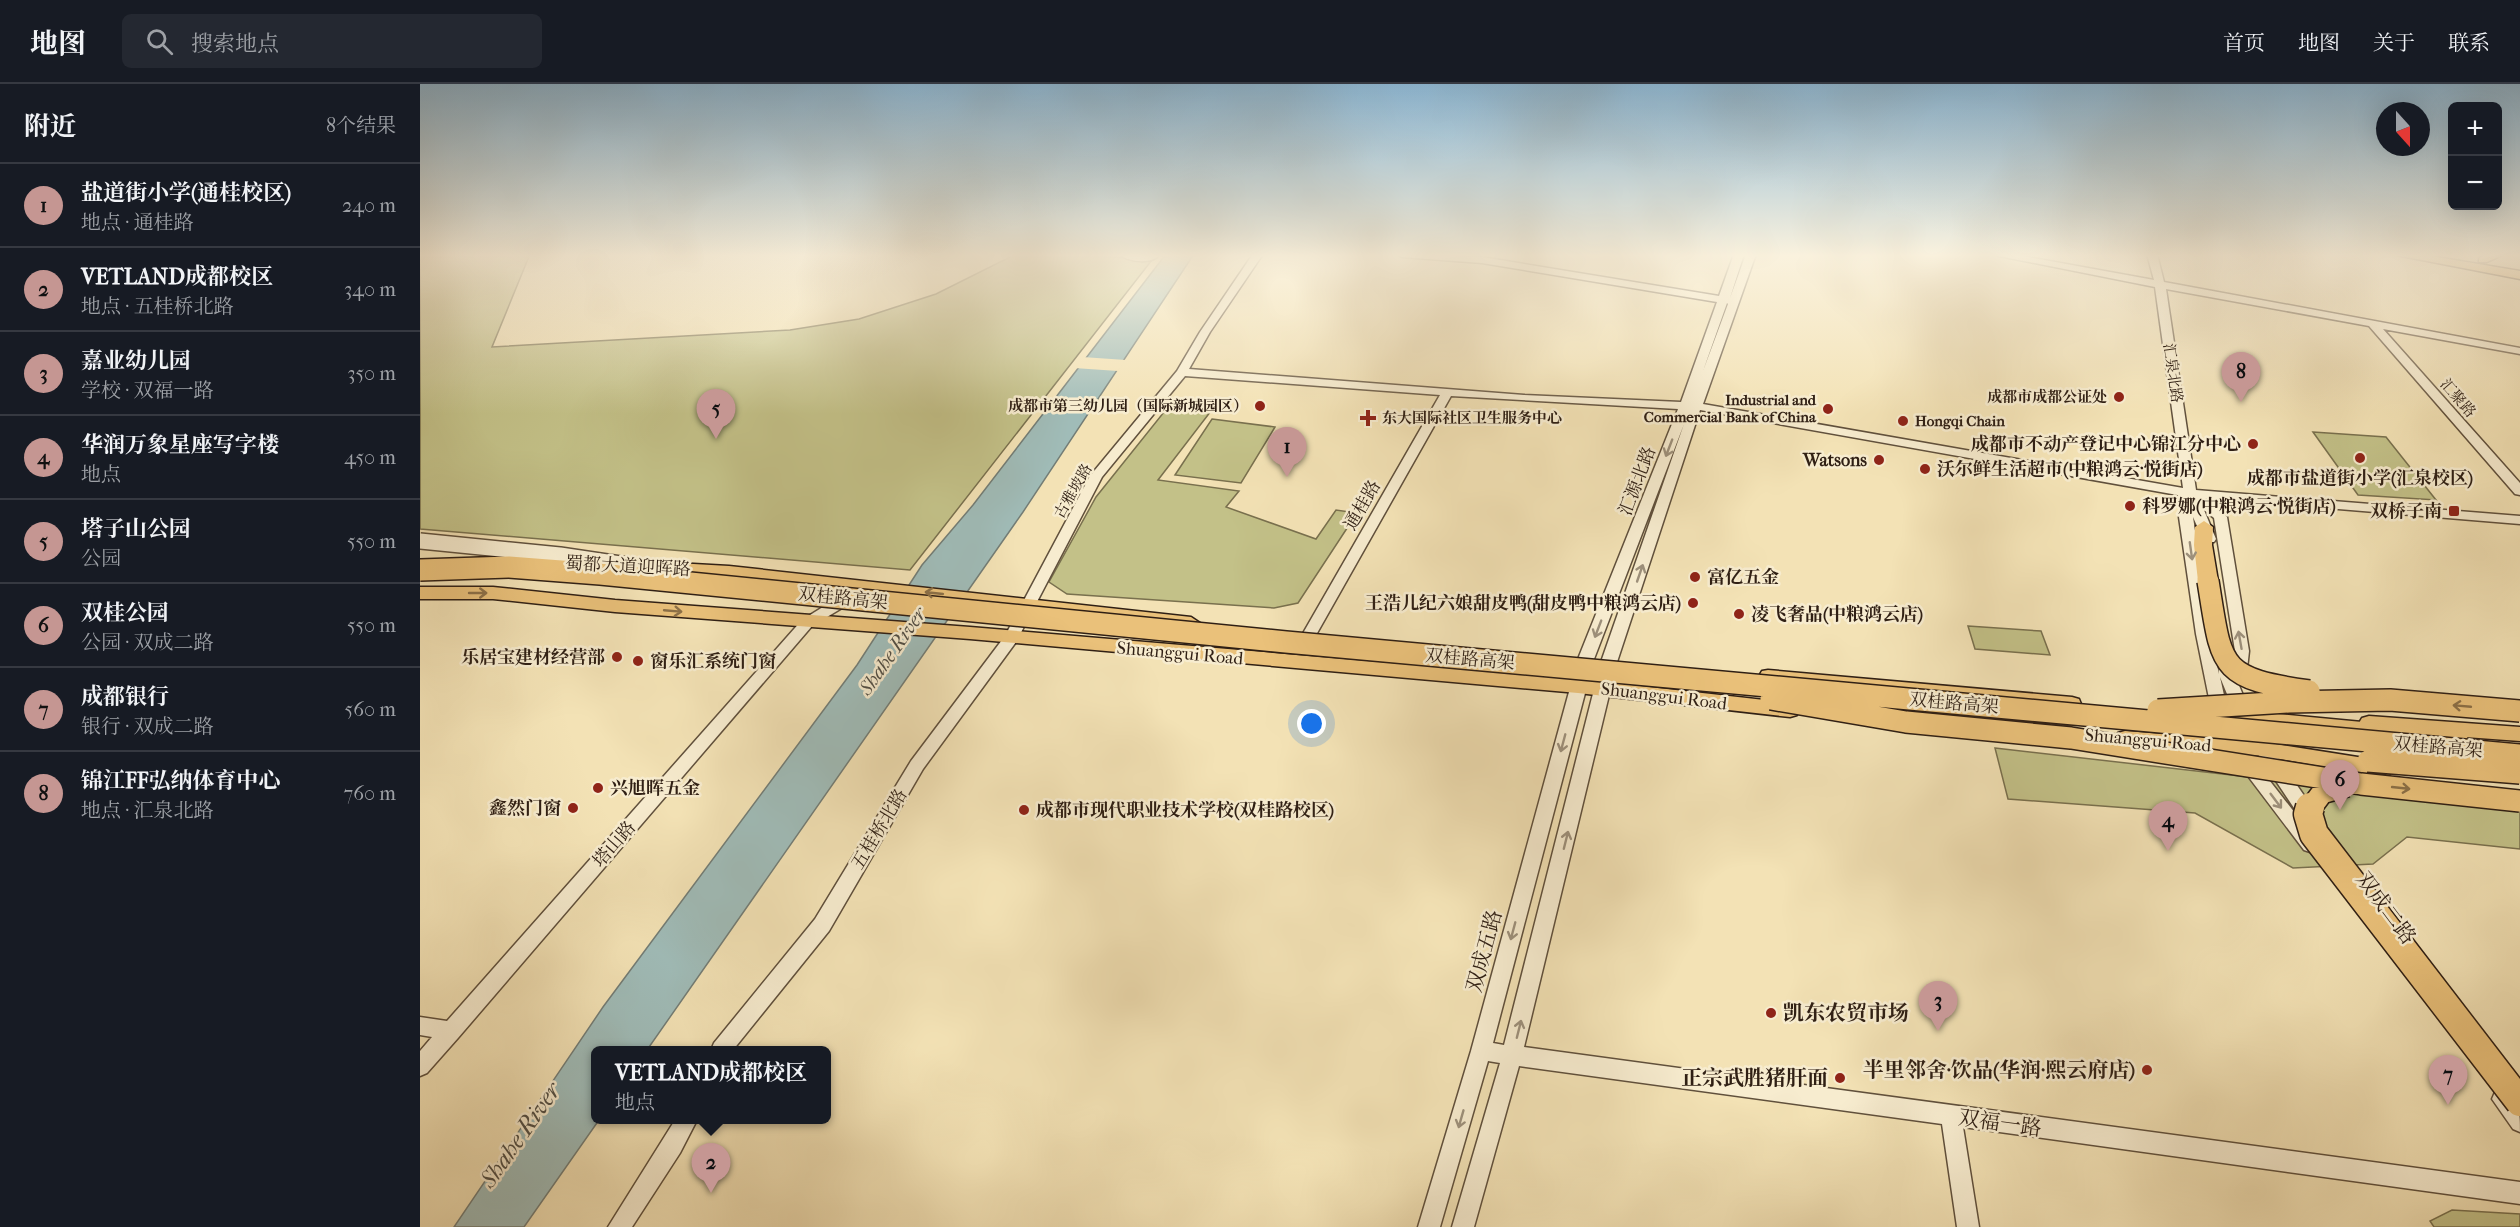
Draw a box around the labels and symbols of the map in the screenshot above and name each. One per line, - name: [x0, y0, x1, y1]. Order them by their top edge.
- north arrow: [2376, 102, 2430, 156]
- street label: 汇泉北路: [2160, 342, 2186, 404]
- pin: 8: [2222, 352, 2260, 402]
- street label: 汇聚路: [2436, 375, 2480, 421]
- place label: 成都市成都公证处: [1987, 388, 2107, 406]
- pin: 5: [696, 390, 736, 439]
- marker: 成都市成都公证处: [2112, 390, 2126, 404]
- place label: Industrial and Commercial Bank of China: [1644, 391, 1817, 426]
- place label: 成都市第三幼儿园（国际新城园区）: [1008, 397, 1248, 415]
- marker: 成都市第三幼儿园（国际新城园区）: [1253, 399, 1267, 413]
- marker: Industrial and Commercial Bank of China: [1821, 402, 1835, 416]
- marker: 东大国际社区卫生服务中心: [1359, 409, 1377, 427]
- place label: 东大国际社区卫生服务中心: [1382, 409, 1562, 427]
- place label: Hongqi Chain: [1915, 412, 2005, 430]
- marker: Hongqi Chain: [1896, 414, 1910, 428]
- pin: 1: [1268, 428, 1306, 477]
- place label: 成都市不动产登记中心锦江分中心: [1971, 434, 2241, 455]
- marker: 成都市不动产登记中心锦江分中心: [2246, 437, 2260, 451]
- one-way arrow: [1663, 438, 1674, 456]
- street label: 汇源北路: [1615, 444, 1660, 519]
- place label: Watsons: [1802, 450, 1867, 471]
- marker: 成都市盐道街小学(汇泉校区): [2353, 451, 2367, 465]
- marker: Watsons: [1872, 453, 1886, 467]
- place label: 沃尔鲜生活超市(中粮鸿云·悦街店): [1937, 459, 2203, 480]
- street label: 古雅坡路: [1050, 461, 1096, 521]
- marker: 沃尔鲜生活超市(中粮鸿云·悦街店): [1918, 462, 1932, 476]
- place label: 成都市盐道街小学(汇泉校区): [2247, 468, 2473, 489]
- street label: 通桂路: [1340, 477, 1385, 534]
- place label: 科罗娜(中粮鸿云·悦街店): [2142, 496, 2336, 517]
- marker: 科罗娜(中粮鸿云·悦街店): [2123, 499, 2137, 513]
- place label: 双桥子南: [2370, 501, 2442, 522]
- marker: 双桥子南: [2447, 504, 2461, 518]
- one-way arrow: [2186, 541, 2197, 560]
- street label: 蜀都大道迎晖路: [565, 553, 691, 580]
- one-way arrow: [1635, 564, 1646, 583]
- place label: 富亿五金: [1707, 567, 1779, 588]
- marker: 富亿五金: [1688, 570, 1702, 584]
- street label: 双桂路高架: [797, 583, 889, 614]
- one-way arrow: [468, 587, 488, 599]
- one-way arrow: [925, 587, 945, 598]
- place label: 王浩儿纪六娘甜皮鸭(甜皮鸭中粮鸿云店): [1365, 593, 1681, 614]
- marker: 王浩儿纪六娘甜皮鸭(甜皮鸭中粮鸿云店): [1686, 596, 1700, 610]
- water label: Shahe River: [853, 602, 932, 700]
- place label: 凌飞奢品(中粮鸿云店): [1751, 604, 1923, 625]
- one-way arrow: [662, 606, 682, 617]
- marker: 凌飞奢品(中粮鸿云店): [1732, 607, 1746, 621]
- one-way arrow: [1592, 619, 1603, 638]
- one-way arrow: [2235, 631, 2246, 650]
- street label: Shuanggui Road: [1116, 637, 1244, 670]
- street label: 双桂路高架: [1424, 645, 1516, 674]
- place label: 乐居宝建材经营部: [461, 647, 605, 668]
- marker: 乐居宝建材经营部: [610, 650, 624, 664]
- place label: 窗乐汇系统门窗: [650, 651, 776, 672]
- marker: 窗乐汇系统门窗: [631, 654, 645, 668]
- street label: Shuanggui Road: [1600, 678, 1728, 715]
- street label: 双桂路高架: [1908, 689, 2000, 718]
- one-way arrow: [2452, 700, 2472, 711]
- your location: [1297, 709, 1326, 738]
- street label: Shuanggui Road: [2084, 724, 2212, 757]
- one-way arrow: [1557, 733, 1569, 752]
- street label: 双桂路高架: [2392, 733, 2484, 762]
- pin: 6: [2320, 760, 2360, 810]
- place label: 兴旭晖五金: [610, 778, 700, 799]
- marker: 兴旭晖五金: [591, 781, 605, 795]
- one-way arrow: [2391, 783, 2411, 794]
- street label: 五桂桥北路: [847, 785, 912, 873]
- one-way arrow: [2270, 793, 2283, 809]
- place label: 鑫然门窗: [489, 798, 561, 819]
- place label: 成都市现代职业技术学校(双桂路校区): [1036, 800, 1334, 821]
- marker: 鑫然门窗: [566, 801, 580, 815]
- pin: 4: [2148, 802, 2188, 851]
- marker: 成都市现代职业技术学校(双桂路校区): [1017, 803, 1031, 817]
- street label: 塔山路: [589, 817, 640, 872]
- one-way arrow: [1561, 831, 1573, 850]
- street label: 双成二路: [2351, 867, 2421, 949]
- street label: 双成五路: [1462, 907, 1506, 995]
- one-way arrow: [1507, 921, 1518, 940]
- pin: 3: [1918, 982, 1958, 1031]
- place label: 凯东农贸市场: [1783, 1001, 1909, 1025]
- marker: 凯东农贸市场: [1764, 1006, 1778, 1020]
- one-way arrow: [1513, 1020, 1525, 1039]
- pin: 7: [2428, 1056, 2468, 1105]
- place label: 半里邻舍·饮品(华润·熙云府店): [1863, 1058, 2135, 1082]
- marker: 半里邻舍·饮品(华润·熙云府店): [2140, 1063, 2154, 1077]
- place label: 正宗武胜猪肝面: [1681, 1066, 1828, 1090]
- marker: 正宗武胜猪肝面: [1833, 1071, 1847, 1085]
- water label: Shahe River: [473, 1075, 568, 1194]
- street label: 双福一路: [1957, 1105, 2043, 1141]
- one-way arrow: [1455, 1109, 1466, 1128]
- pin: 2: [692, 1144, 730, 1193]

